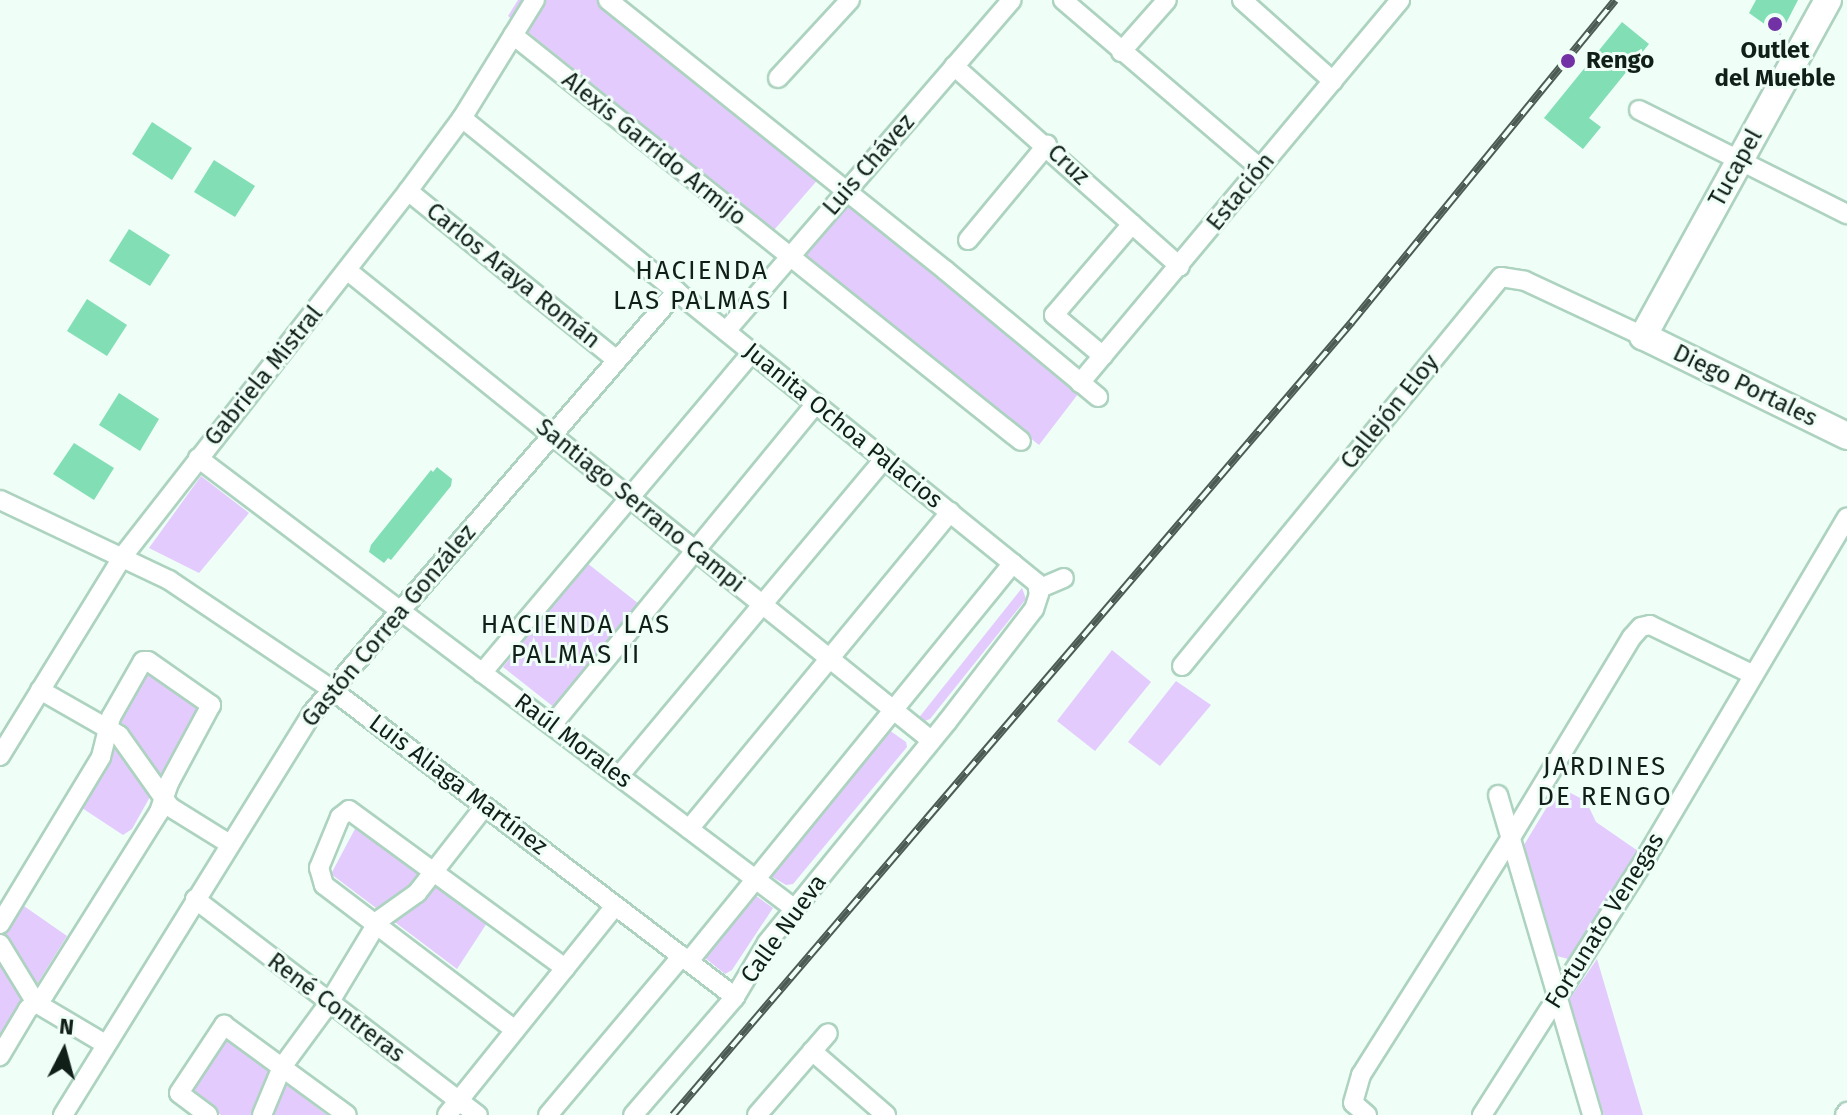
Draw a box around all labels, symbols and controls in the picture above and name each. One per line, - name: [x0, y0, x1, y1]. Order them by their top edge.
- marker: Outlet del Mueble: [1766, 15, 1784, 33]
- place label: Outlet del Mueble: [1715, 37, 1835, 93]
- place label: Rengo: [1586, 47, 1654, 75]
- marker: Rengo: [1557, 50, 1579, 72]
- street label: Alexis Garrido Armijo: [556, 66, 752, 232]
- street label: Luis Chávez: [817, 108, 921, 222]
- street label: Tucapel: [1703, 124, 1769, 212]
- street label: Cruz: [1041, 139, 1095, 191]
- street label: Estación: [1201, 147, 1281, 237]
- street label: Carlos Araya Román: [420, 197, 606, 355]
- district label: HACIENDA LAS PALMAS I: [613, 255, 791, 316]
- street label: Gabriela Mistral: [199, 300, 329, 452]
- street label: Juanita Ochoa Palacios: [738, 337, 948, 515]
- street label: Diego Portales: [1668, 339, 1822, 433]
- street label: Callejón Eloy: [1335, 349, 1445, 475]
- street label: Santiago Serrano Campi: [530, 413, 750, 599]
- street label: Gastón Correa González: [296, 519, 482, 733]
- district label: HACIENDA LAS PALMAS II: [481, 609, 671, 670]
- street label: Raúl Morales: [508, 687, 638, 795]
- street label: Luis Aliaga Martínez: [363, 709, 553, 861]
- district label: JARDINES DE RENGO: [1537, 751, 1673, 812]
- street label: Fortunato Venegas: [1539, 828, 1671, 1014]
- street label: Calle Nueva: [735, 869, 833, 989]
- street label: René Contreras: [262, 947, 410, 1069]
- north arrow: [24, 1011, 104, 1091]
- text: N: [58, 1012, 75, 1041]

